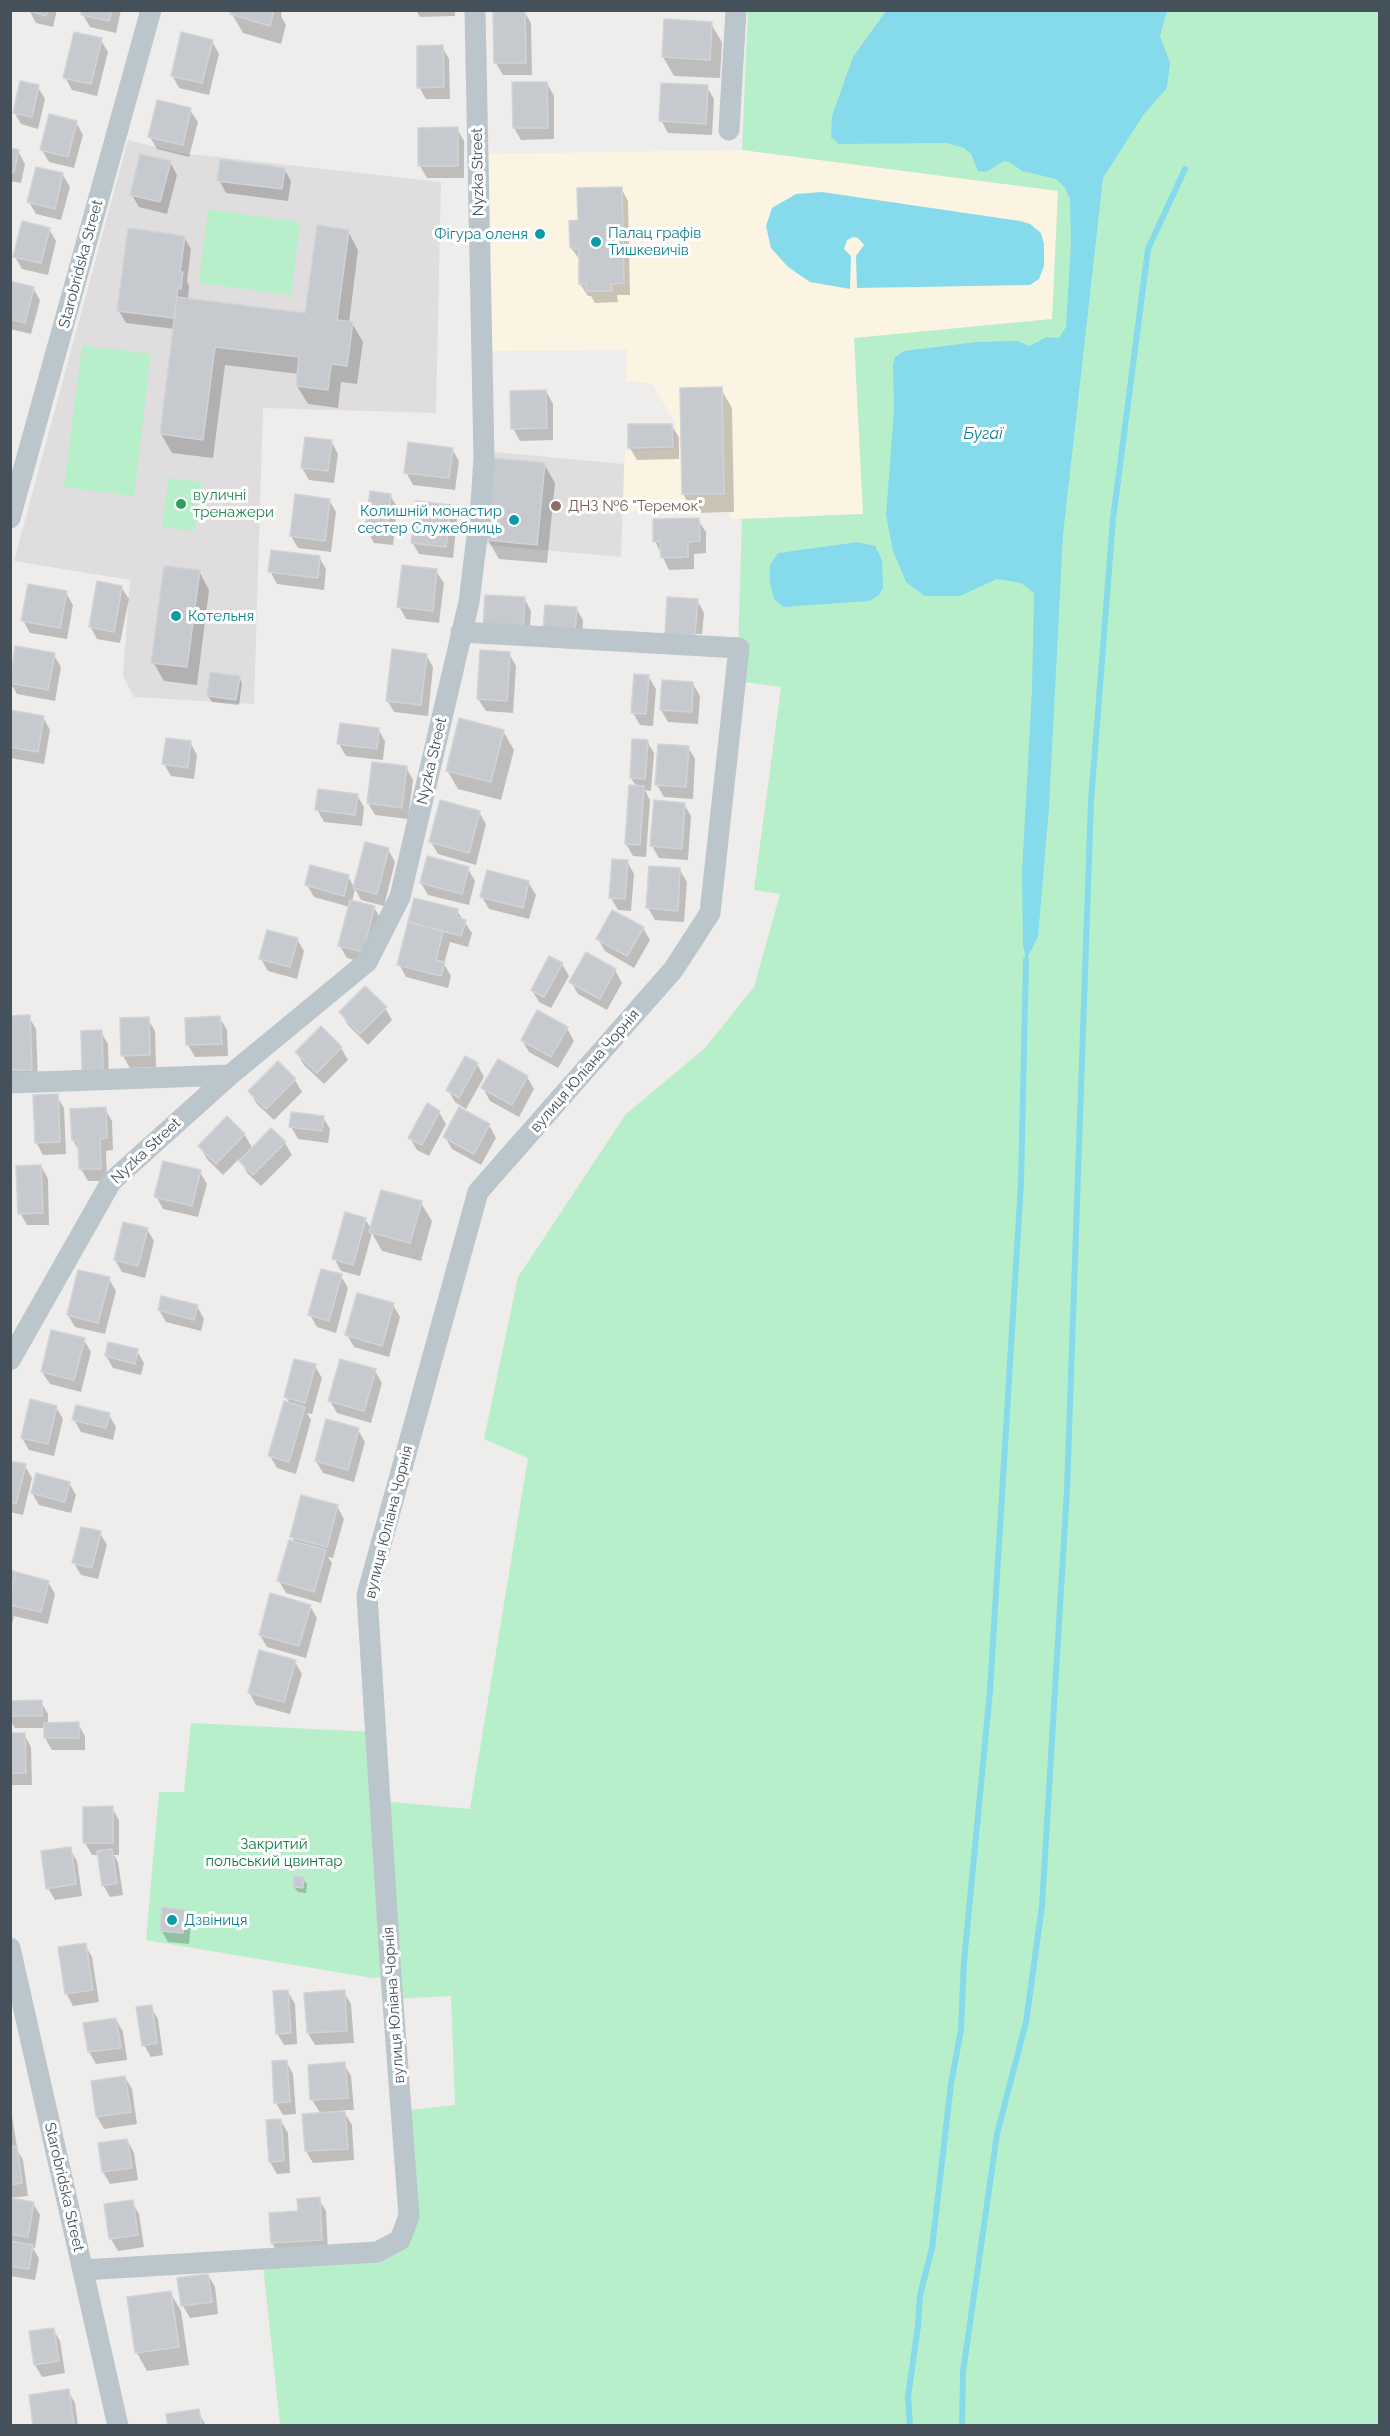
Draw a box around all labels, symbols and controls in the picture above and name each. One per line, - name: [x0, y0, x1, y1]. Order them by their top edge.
- street label: Nyzka Street: [468, 128, 488, 216]
- street label: Starobridska Street: [55, 198, 107, 330]
- place label: Палац графів Тишкевичів: [608, 224, 701, 259]
- place label: Фігура оленя: [434, 225, 528, 243]
- marker: Фігура оленя: [533, 227, 547, 241]
- marker: Палац графів Тишкевичів: [589, 235, 603, 249]
- water label: Бугаї: [963, 424, 1003, 444]
- place label: вуличні тренажери: [193, 486, 274, 521]
- marker: вуличні тренажери: [174, 497, 188, 511]
- place label: ДНЗ №6 "Теремок": [568, 497, 703, 515]
- marker: ДНЗ №6 "Теремок": [549, 499, 563, 513]
- place label: Колишній монастир сестер Служебниць: [357, 502, 502, 537]
- marker: Колишній монастир сестер Служебниць: [507, 513, 521, 527]
- place label: Котельня: [188, 607, 254, 625]
- marker: Котельня: [169, 609, 183, 623]
- street label: Nyzka Street: [413, 716, 451, 806]
- street label: вулиця Юліана Чорнія: [527, 1006, 643, 1136]
- street label: Nyzka Street: [107, 1114, 185, 1188]
- street label: вулиця Юліана Чорнія: [361, 1444, 417, 1600]
- park label: Закритий польський цвинтар: [205, 1835, 343, 1870]
- place label: Дзвіниця: [184, 1911, 248, 1929]
- marker: Дзвіниця: [165, 1913, 179, 1927]
- street label: вулиця Юліана Чорнія: [380, 1926, 408, 2084]
- street label: Starobridska Street: [40, 2121, 88, 2253]

